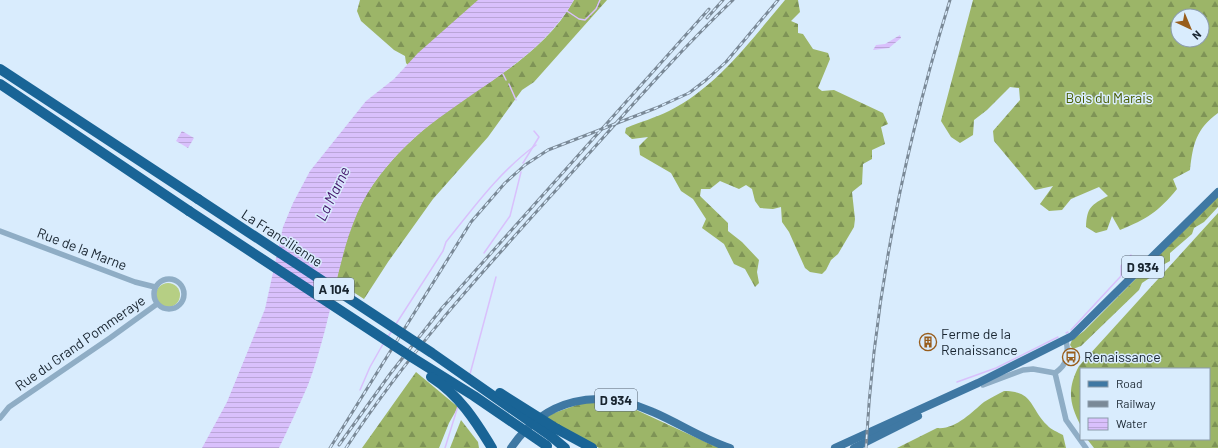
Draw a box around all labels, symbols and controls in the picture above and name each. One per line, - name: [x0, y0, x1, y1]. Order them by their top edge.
- north arrow: [1170, 8, 1210, 48]
- text: N: [1190, 28, 1204, 43]
- park label: Bois du Marais: [1065, 89, 1153, 106]
- water label: La Marne: [311, 163, 353, 224]
- street label: La Francilienne: [239, 205, 326, 270]
- street label: Rue de la Marne: [35, 224, 129, 273]
- road number: D 934: [1122, 256, 1164, 278]
- road number: A 104: [314, 278, 354, 300]
- street label: Rue du Grand Pommeraye: [11, 291, 148, 394]
- place label: Ferme de la Renaissance: [941, 325, 1018, 358]
- building icon: Ferme de la Renaissance: [918, 332, 938, 352]
- bus stop icon: Renaissance: [1061, 347, 1081, 367]
- place label: Renaissance: [1084, 348, 1161, 365]
- legend: [1080, 368, 1210, 440]
- text: Road: [1116, 376, 1143, 390]
- road number: D 934: [595, 389, 637, 411]
- text: Railway: [1116, 396, 1156, 410]
- text: Water: [1116, 416, 1148, 430]

